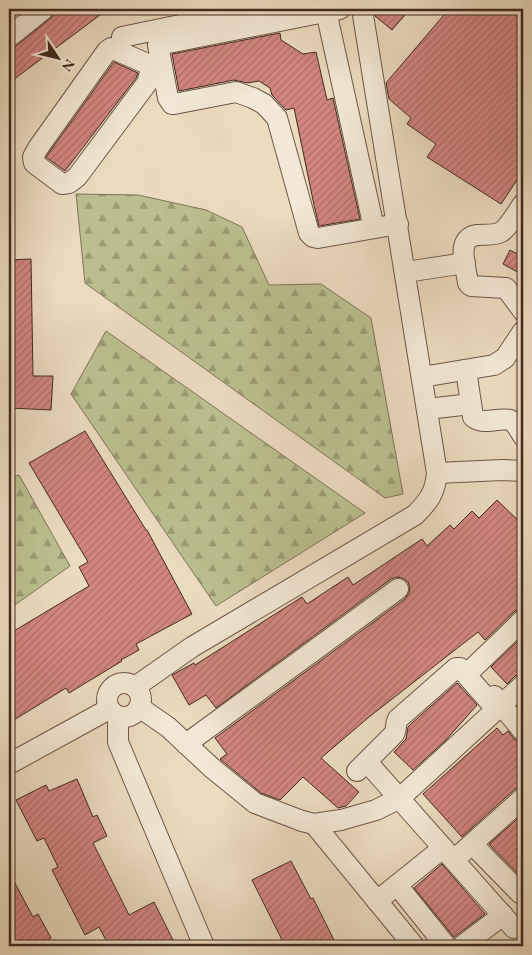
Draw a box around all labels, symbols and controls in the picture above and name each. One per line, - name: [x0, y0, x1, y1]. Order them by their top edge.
- north arrow: [32, 32, 82, 82]
- text: N: [58, 56, 79, 76]

